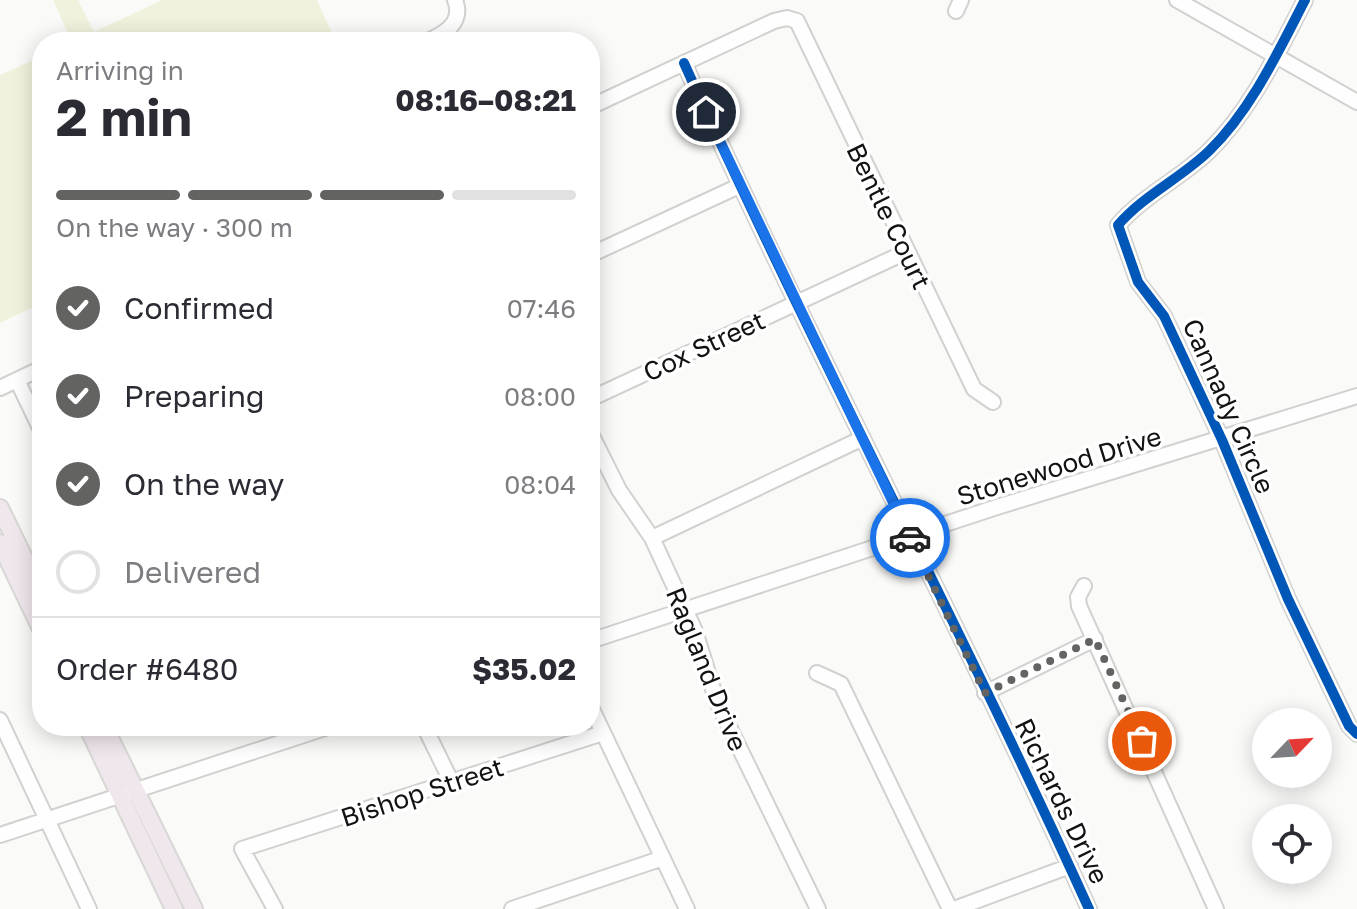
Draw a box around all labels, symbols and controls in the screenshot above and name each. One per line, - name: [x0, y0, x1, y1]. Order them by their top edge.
- text: Arriving in: [56, 55, 184, 86]
- pin: [672, 78, 740, 146]
- text: 08:16–08:21: [395, 82, 576, 118]
- text: 2 min: [56, 85, 192, 147]
- icon: home: [684, 90, 728, 134]
- street label: Bentle Court: [840, 138, 938, 294]
- text: On the way · 300 m: [56, 212, 293, 243]
- icon: check: [56, 286, 100, 330]
- text: Confirmed: [124, 290, 274, 326]
- text: 07:46: [507, 293, 576, 324]
- street label: Cox Street: [638, 304, 770, 388]
- street label: Cannady Circle: [1177, 314, 1281, 498]
- icon: check: [56, 374, 100, 418]
- text: Preparing: [124, 378, 265, 414]
- text: 08:00: [504, 381, 576, 412]
- street label: Stonewood Drive: [953, 420, 1165, 512]
- icon: check: [56, 462, 100, 506]
- text: On the way: [124, 466, 284, 502]
- text: 08:04: [504, 469, 576, 500]
- courier: [870, 498, 950, 578]
- icon: car: [888, 516, 932, 560]
- text: Delivered: [124, 554, 261, 590]
- street label: Ragland Drive: [660, 583, 754, 755]
- text: Order #6480: [56, 651, 238, 687]
- text: $35.02: [472, 651, 576, 687]
- pin: [1108, 707, 1176, 775]
- north arrow: [1252, 708, 1332, 788]
- map controls: [1252, 708, 1332, 884]
- street label: Richards Drive: [1009, 713, 1115, 889]
- icon: bag: [1120, 719, 1164, 763]
- street label: Bishop Street: [337, 751, 507, 833]
- button: locate: [1252, 804, 1332, 884]

